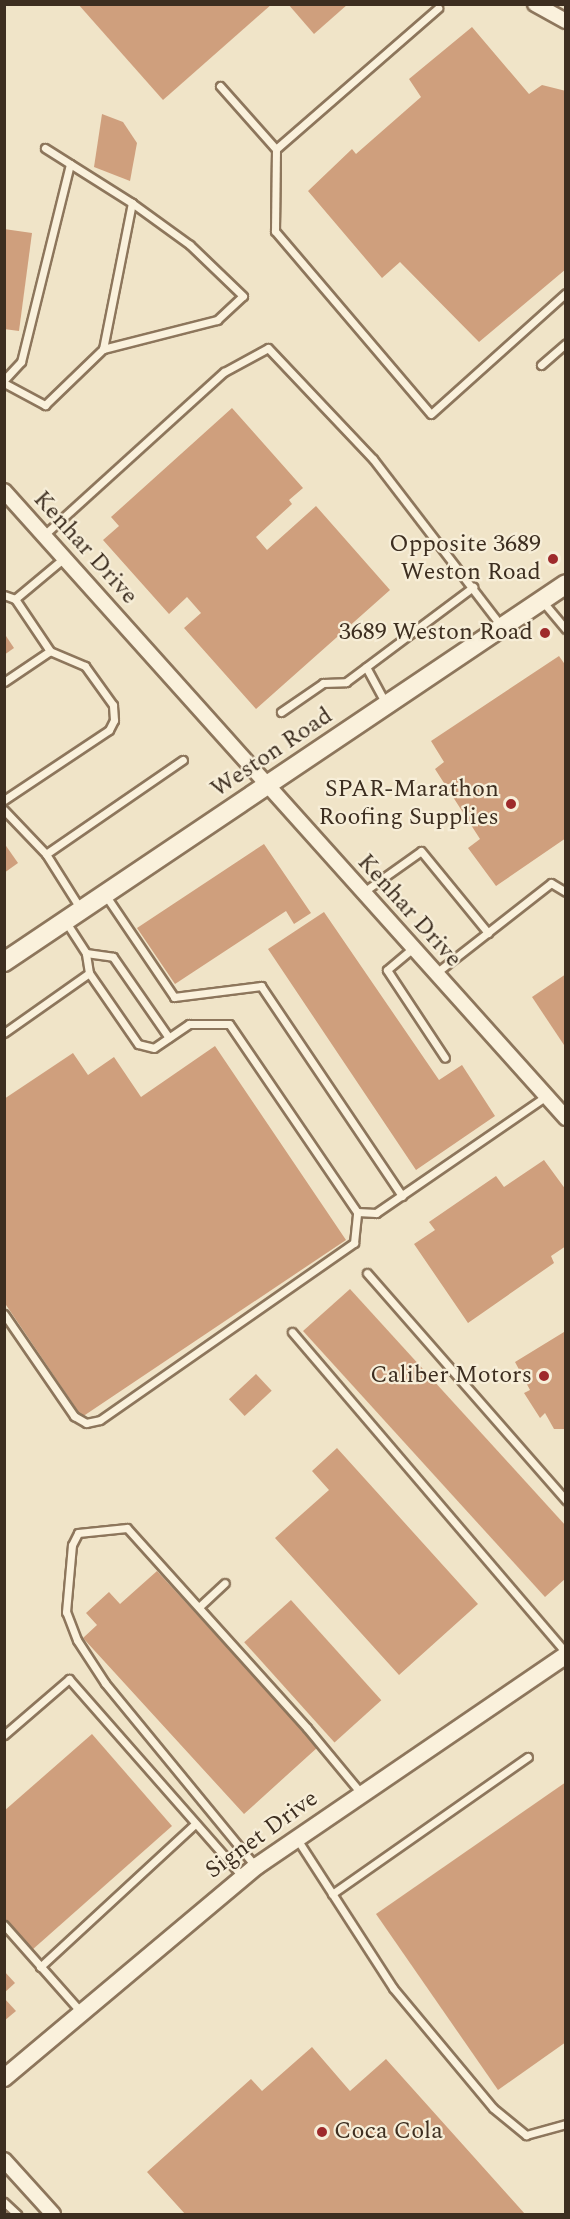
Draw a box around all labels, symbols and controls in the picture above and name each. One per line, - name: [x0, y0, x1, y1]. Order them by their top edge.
- street label: Kenhar Drive: [27, 486, 143, 610]
- place label: Opposite 3689 Weston Road: [389, 531, 541, 587]
- marker: Opposite 3689 Weston Road: [546, 552, 560, 566]
- place label: 3689 Weston Road: [339, 619, 533, 647]
- marker: 3689 Weston Road: [538, 626, 552, 640]
- street label: Weston Road: [206, 702, 338, 804]
- place label: SPAR-Marathon Roofing Supplies: [318, 776, 499, 832]
- marker: SPAR-Marathon Roofing Supplies: [504, 797, 518, 811]
- street label: Kenhar Drive: [351, 849, 467, 973]
- place label: Caliber Motors: [370, 1362, 532, 1390]
- marker: Caliber Motors: [537, 1369, 551, 1383]
- street label: Signet Drive: [200, 1785, 324, 1885]
- place label: Coca Cola: [334, 2118, 443, 2146]
- marker: Coca Cola: [315, 2125, 329, 2139]

